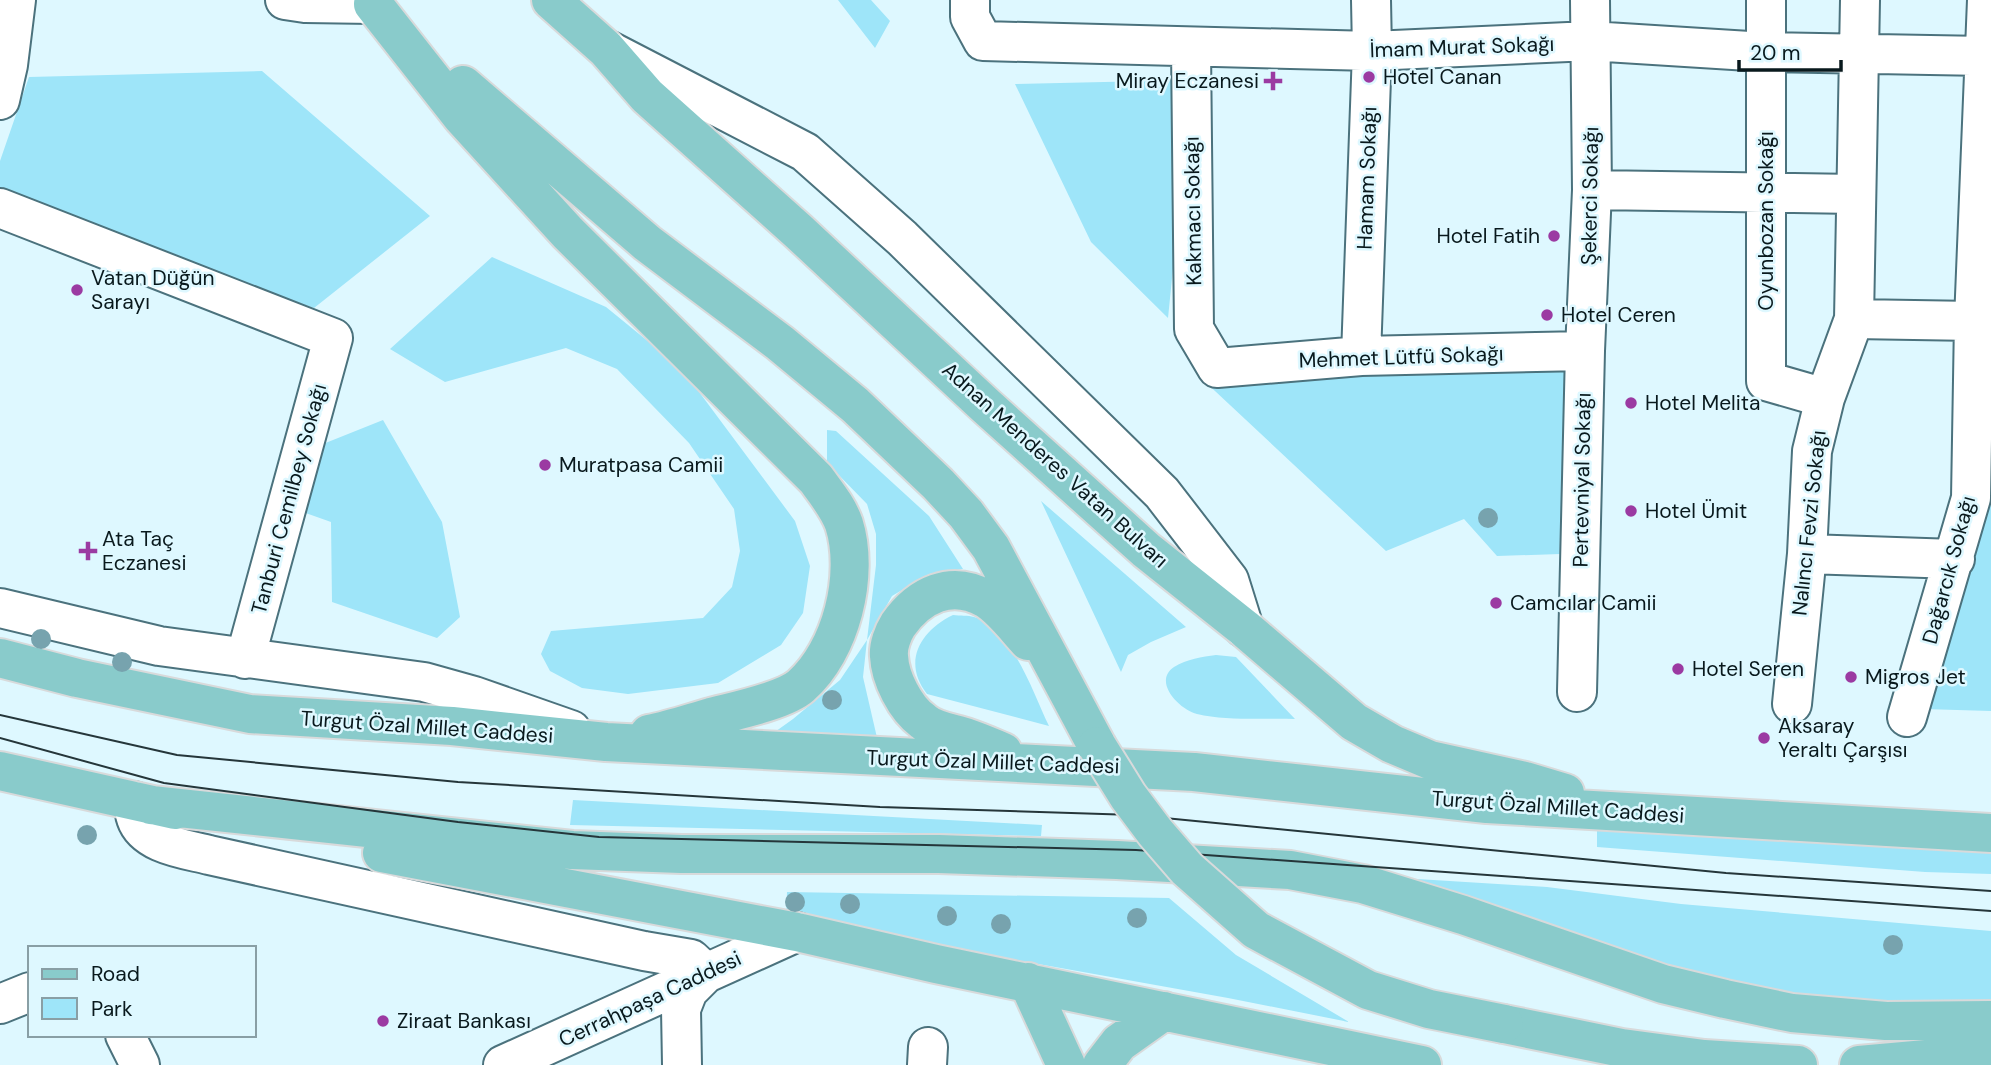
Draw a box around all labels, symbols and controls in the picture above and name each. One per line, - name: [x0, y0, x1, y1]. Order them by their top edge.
- scale bar: [1739, 28, 1840, 72]
- street label: İmam Murat Sokağı: [1369, 30, 1555, 64]
- text: 20 m: [1750, 39, 1801, 67]
- place label: Hotel Canan: [1383, 63, 1501, 91]
- place label: Miray Eczanesi: [1116, 67, 1259, 95]
- marker: Hotel Canan: [1361, 69, 1377, 85]
- marker: Miray Eczanesi: [1265, 73, 1281, 89]
- street label: Hamam Sokağı: [1351, 106, 1383, 250]
- street label: Şekerci Sokağı: [1575, 126, 1605, 266]
- street label: Oyunbozan Sokağı: [1752, 131, 1780, 311]
- street label: Kakmacı Sokağı: [1178, 136, 1208, 286]
- place label: Hotel Fatih: [1437, 222, 1540, 250]
- marker: Hotel Fatih: [1546, 228, 1562, 244]
- place label: Vatan Düğün Sarayı: [91, 264, 215, 316]
- marker: Vatan Düğün Sarayı: [69, 282, 85, 298]
- place label: Hotel Ceren: [1561, 301, 1676, 329]
- marker: Hotel Ceren: [1539, 307, 1555, 323]
- street label: Mehmet Lütfü Sokağı: [1298, 339, 1504, 375]
- street label: Adnan Menderes Vatan Bulvarı: [936, 356, 1174, 574]
- street label: Tanburi Cemilbey Sokağı: [245, 381, 333, 617]
- place label: Hotel Melita: [1645, 389, 1760, 417]
- street label: Pertevniyal Sokağı: [1566, 392, 1598, 568]
- marker: Hotel Melita: [1623, 395, 1639, 411]
- street label: Nalıncı Fevzi Sokağı: [1785, 429, 1833, 617]
- place label: Muratpasa Camii: [559, 451, 723, 479]
- marker: Muratpasa Camii: [537, 457, 553, 473]
- street label: Dağarcık Sokağı: [1916, 493, 1982, 647]
- place label: Hotel Ümit: [1645, 497, 1747, 525]
- marker: Hotel Ümit: [1623, 503, 1639, 519]
- place label: Ata Taç Eczanesi: [102, 525, 186, 577]
- marker: Ata Taç Eczanesi: [80, 543, 96, 559]
- place label: Camcılar Camii: [1510, 589, 1657, 617]
- marker: Camcılar Camii: [1488, 595, 1504, 611]
- place label: Hotel Seren: [1692, 655, 1804, 683]
- marker: Hotel Seren: [1670, 661, 1686, 677]
- place label: Migros Jet: [1865, 663, 1966, 691]
- marker: Migros Jet: [1843, 669, 1859, 685]
- street label: Turgut Özal Millet Caddesi: [300, 704, 554, 750]
- place label: Aksaray Yeraltı Çarşısı: [1778, 712, 1907, 764]
- marker: Aksaray Yeraltı Çarşısı: [1756, 730, 1772, 746]
- street label: Turgut Özal Millet Caddesi: [866, 744, 1120, 780]
- street label: Turgut Özal Millet Caddesi: [1431, 784, 1685, 830]
- street label: Cerrahpașa Caddesi: [554, 944, 746, 1054]
- legend: [28, 946, 256, 1037]
- text: Road: [91, 960, 140, 988]
- text: Park: [91, 995, 133, 1023]
- place label: Ziraat Bankası: [397, 1007, 531, 1035]
- marker: Ziraat Bankası: [375, 1013, 391, 1029]

